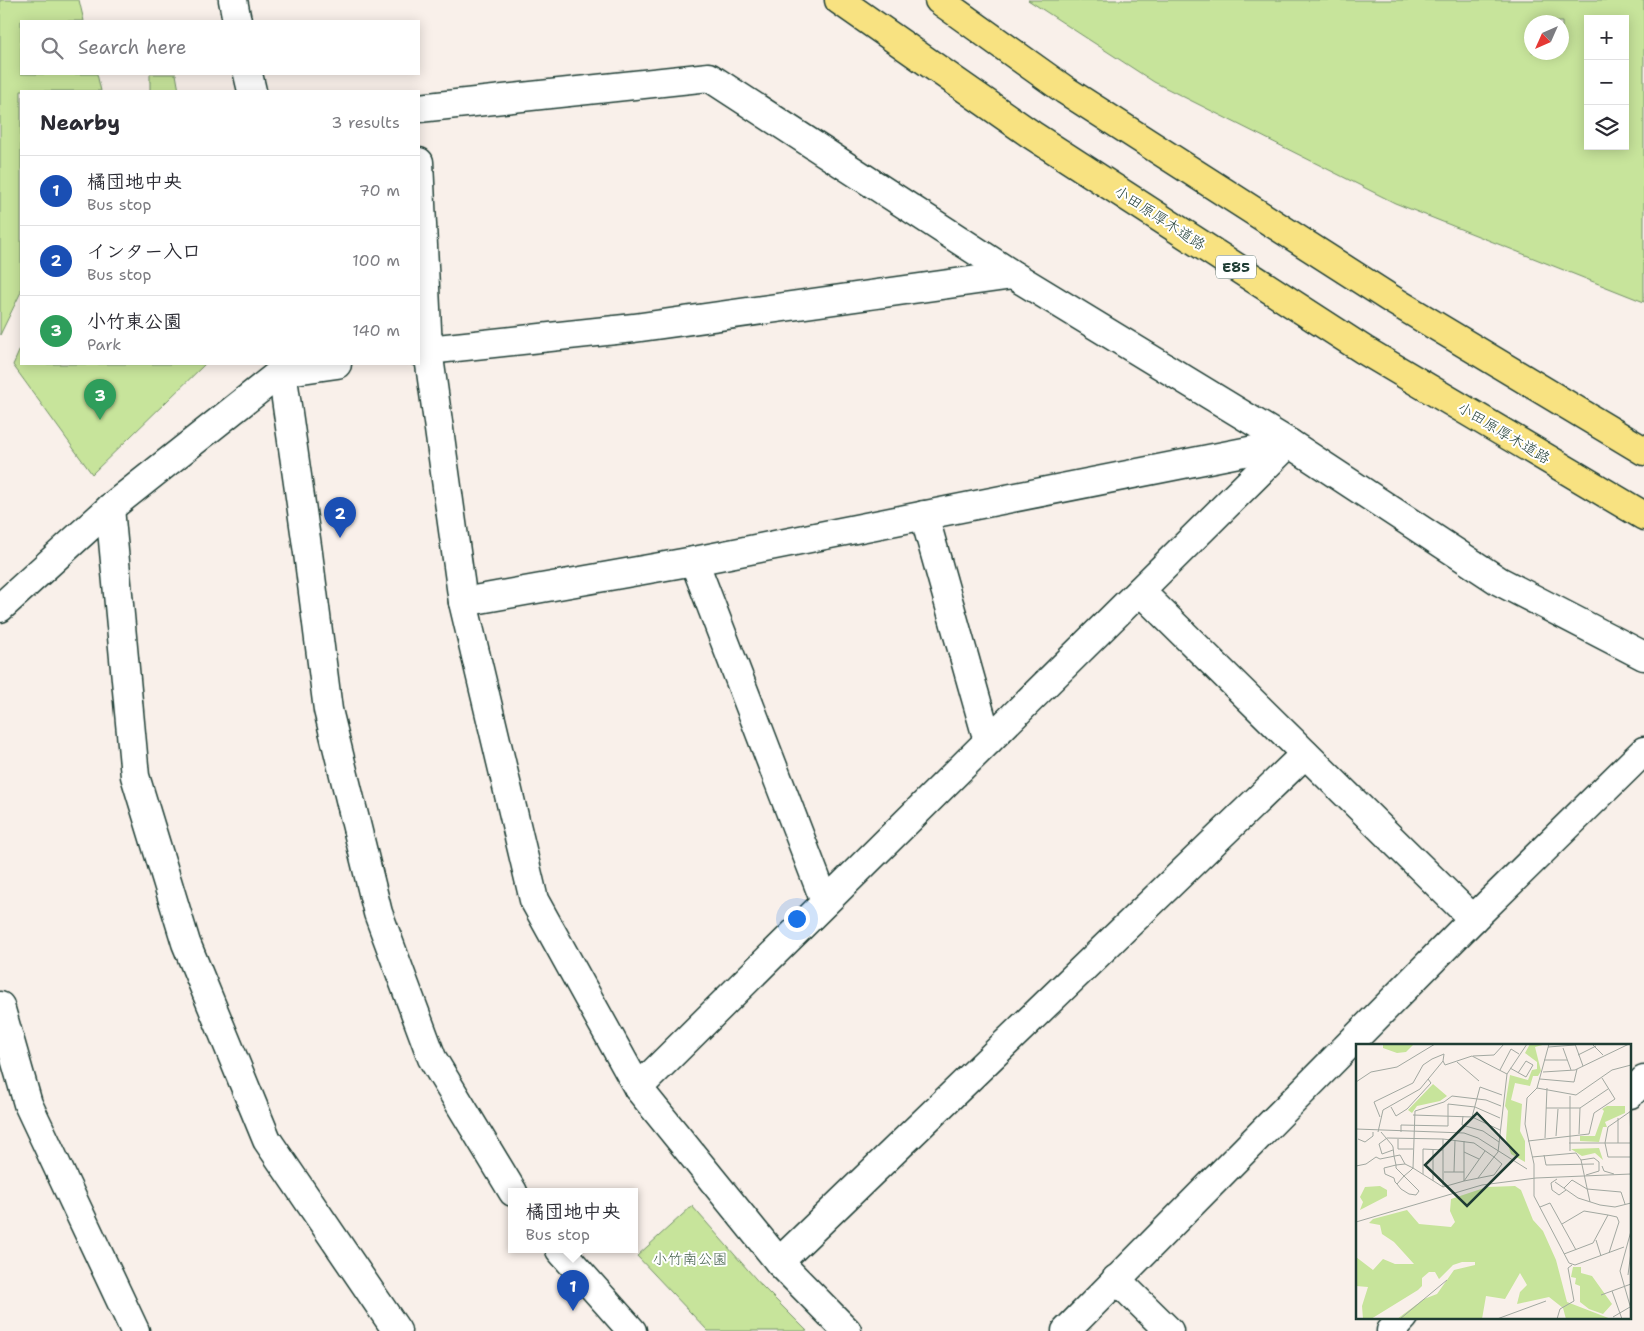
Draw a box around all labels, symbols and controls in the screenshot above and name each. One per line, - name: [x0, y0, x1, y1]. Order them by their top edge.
- north arrow: [1524, 15, 1569, 60]
- map controls: [1584, 15, 1629, 150]
- button: +: [1584, 15, 1629, 60]
- search box: [20, 20, 420, 75]
- icon: search: [38, 34, 66, 62]
- text: Search here: [78, 35, 187, 60]
- button: −: [1584, 60, 1629, 105]
- button: layers: [1584, 105, 1629, 150]
- text: Nearby: [40, 109, 120, 137]
- text: 3 results: [331, 112, 400, 133]
- text: 橘団地中央: [87, 169, 182, 194]
- text: 1: [52, 180, 60, 201]
- text: 70 m: [359, 180, 400, 201]
- street label: 小田原厚木道路: [1111, 181, 1209, 255]
- text: Bus stop: [87, 194, 152, 215]
- text: インター入口: [87, 239, 201, 264]
- text: 2: [50, 250, 62, 271]
- text: 100 m: [352, 250, 400, 271]
- road number: E85: [1216, 256, 1256, 278]
- text: Bus stop: [87, 264, 152, 285]
- text: 小竹東公園: [87, 309, 182, 334]
- text: 3: [50, 320, 62, 341]
- text: 140 m: [353, 320, 400, 341]
- text: Park: [87, 334, 121, 355]
- pin: 3: [84, 379, 116, 420]
- street label: 小田原厚木道路: [1454, 397, 1554, 469]
- pin: 2: [324, 497, 356, 538]
- your location: [784, 906, 810, 932]
- inset map: [1356, 1044, 1632, 1318]
- popup: [508, 1188, 638, 1253]
- text: 橘団地中央: [525, 1199, 621, 1224]
- text: Bus stop: [525, 1224, 590, 1245]
- park label: 小竹南公園: [652, 1249, 728, 1269]
- pin: 1: [557, 1270, 589, 1311]

